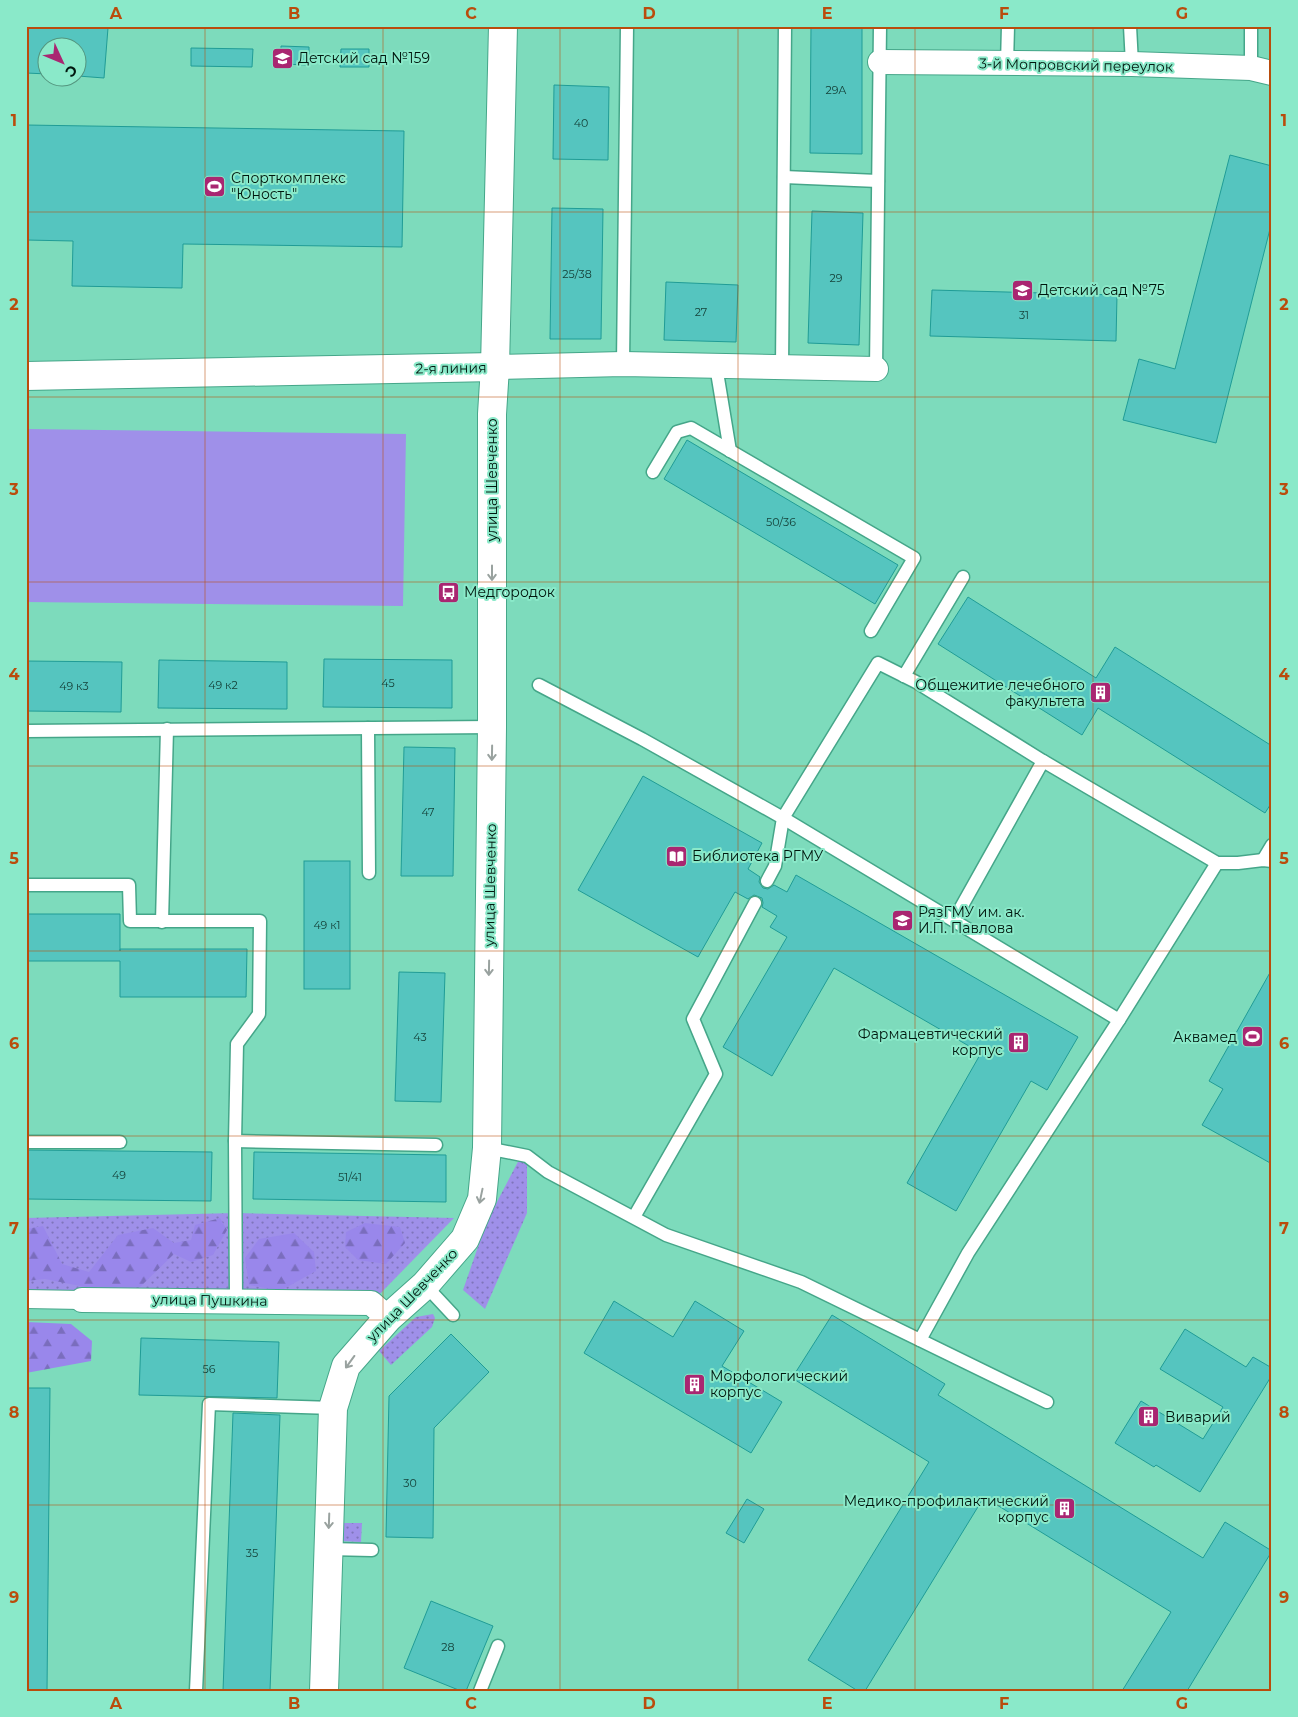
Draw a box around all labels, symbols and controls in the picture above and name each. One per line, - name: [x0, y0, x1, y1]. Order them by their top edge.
- text: A: [109, 4, 123, 23]
- text: B: [288, 4, 300, 23]
- text: C: [465, 4, 477, 23]
- text: D: [642, 4, 656, 23]
- text: E: [822, 4, 832, 23]
- text: F: [999, 4, 1009, 23]
- text: G: [1176, 4, 1188, 23]
- north arrow: [38, 38, 88, 88]
- school or university icon: Детский сад №159: [270, 46, 294, 70]
- place label: Детский сад №159: [298, 49, 430, 67]
- street label: 3-й Мопровский переулок: [979, 54, 1173, 76]
- text: С: [61, 61, 81, 81]
- house number: 29А: [825, 83, 847, 97]
- text: 1: [11, 111, 17, 130]
- text: 1: [1281, 111, 1287, 130]
- house number: 40: [574, 116, 588, 130]
- place label: Спорткомплекс "Юность": [231, 169, 346, 203]
- sports icon: Спорткомплекс "Юность": [203, 174, 227, 198]
- house number: 25/38: [562, 267, 592, 281]
- house number: 29: [830, 271, 843, 285]
- school or university icon: Детский сад №75: [1010, 278, 1034, 302]
- place label: Детский сад №75: [1038, 281, 1165, 299]
- text: 2: [9, 295, 19, 314]
- text: 2: [1279, 295, 1289, 314]
- house number: 27: [695, 305, 707, 319]
- house number: 31: [1019, 308, 1029, 322]
- street label: 2-я линия: [415, 358, 487, 378]
- street label: улица Шевченко: [483, 418, 501, 543]
- text: 3: [8, 480, 19, 499]
- text: 3: [1278, 480, 1289, 499]
- house number: 50/36: [766, 515, 796, 529]
- one-way arrow: [487, 565, 497, 581]
- bus stop icon: Медгородок: [436, 580, 460, 604]
- place label: Медгородок: [464, 583, 555, 601]
- text: 4: [8, 665, 20, 684]
- text: 4: [1278, 665, 1290, 684]
- house number: 45: [381, 676, 395, 690]
- place label: Общежитие лечебного факультета: [915, 676, 1085, 710]
- house number: 49 к2: [208, 678, 238, 692]
- house number: 49 к3: [59, 679, 89, 693]
- building icon: Общежитие лечебного факультета: [1089, 681, 1113, 705]
- one-way arrow: [487, 745, 497, 761]
- house number: 47: [421, 805, 435, 819]
- street label: улица Шевченко: [480, 823, 500, 948]
- library icon: Библиотека РГМУ: [664, 844, 688, 868]
- place label: Библиотека РГМУ: [692, 847, 824, 865]
- text: 5: [9, 849, 19, 868]
- text: 5: [1279, 849, 1289, 868]
- place label: РязГМУ им. ак. И.П. Павлова: [918, 903, 1024, 937]
- school or university icon: РязГМУ им. ак. И.П. Павлова: [890, 908, 914, 932]
- house number: 49 к1: [313, 918, 341, 932]
- one-way arrow: [484, 960, 494, 976]
- place label: Фармацевтический корпус: [858, 1025, 1003, 1059]
- sports icon: Аквамед: [1241, 1025, 1265, 1049]
- place label: Аквамед: [1173, 1028, 1237, 1046]
- house number: 43: [413, 1030, 427, 1044]
- building icon: Фармацевтический корпус: [1007, 1030, 1031, 1054]
- text: 6: [9, 1034, 19, 1053]
- text: 6: [1279, 1034, 1289, 1053]
- house number: 49: [112, 1168, 126, 1182]
- house number: 51/41: [338, 1170, 362, 1184]
- one-way arrow: [476, 1187, 486, 1203]
- text: 7: [9, 1219, 19, 1238]
- text: 7: [1279, 1219, 1289, 1238]
- street label: улица Шевченко: [362, 1244, 461, 1346]
- street label: улица Пушкина: [151, 1290, 268, 1310]
- one-way arrow: [345, 1355, 355, 1369]
- house number: 56: [203, 1362, 216, 1376]
- place label: Морфологический корпус: [710, 1367, 848, 1401]
- building icon: Морфологический корпус: [682, 1372, 706, 1396]
- text: 8: [9, 1403, 19, 1422]
- text: 8: [1279, 1403, 1289, 1422]
- building icon: Виварий: [1137, 1405, 1161, 1429]
- place label: Виварий: [1165, 1408, 1231, 1426]
- house number: 30: [403, 1476, 417, 1490]
- place label: Медико-профилактический корпус: [844, 1492, 1049, 1526]
- building icon: Медико-профилактический корпус: [1053, 1497, 1077, 1521]
- one-way arrow: [324, 1512, 334, 1529]
- house number: 35: [246, 1546, 258, 1560]
- text: 9: [9, 1588, 19, 1607]
- text: 9: [1279, 1588, 1289, 1607]
- house number: 28: [441, 1640, 455, 1654]
- text: A: [109, 1694, 123, 1713]
- text: B: [288, 1694, 300, 1713]
- text: C: [465, 1694, 477, 1713]
- text: D: [642, 1694, 656, 1713]
- text: E: [822, 1694, 832, 1713]
- text: F: [999, 1694, 1009, 1713]
- text: G: [1176, 1694, 1188, 1713]

